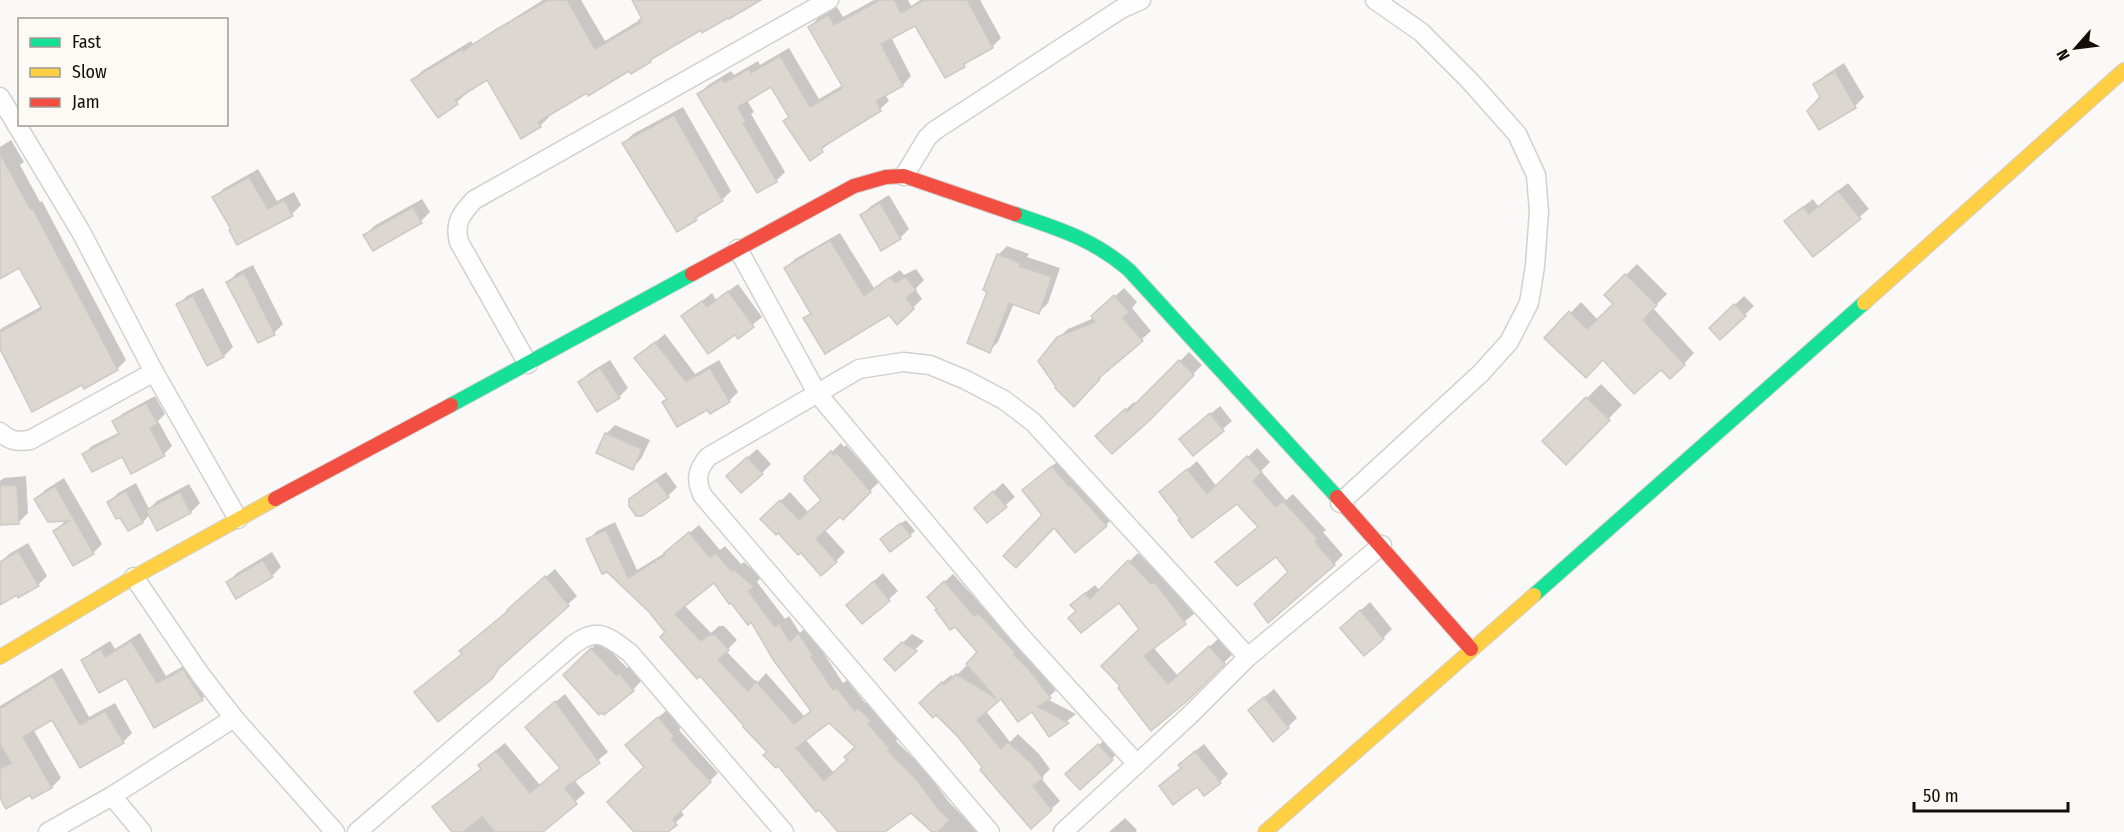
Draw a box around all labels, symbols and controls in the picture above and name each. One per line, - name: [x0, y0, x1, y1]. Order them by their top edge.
- legend: [18, 18, 228, 126]
- north arrow: [2046, 18, 2106, 78]
- text: Fast: [72, 31, 101, 53]
- text: N: [2053, 46, 2074, 64]
- text: Slow: [72, 61, 107, 83]
- text: Jam: [72, 91, 100, 113]
- scale bar: [1914, 775, 2068, 813]
- text: 50 m: [1923, 785, 1959, 807]

